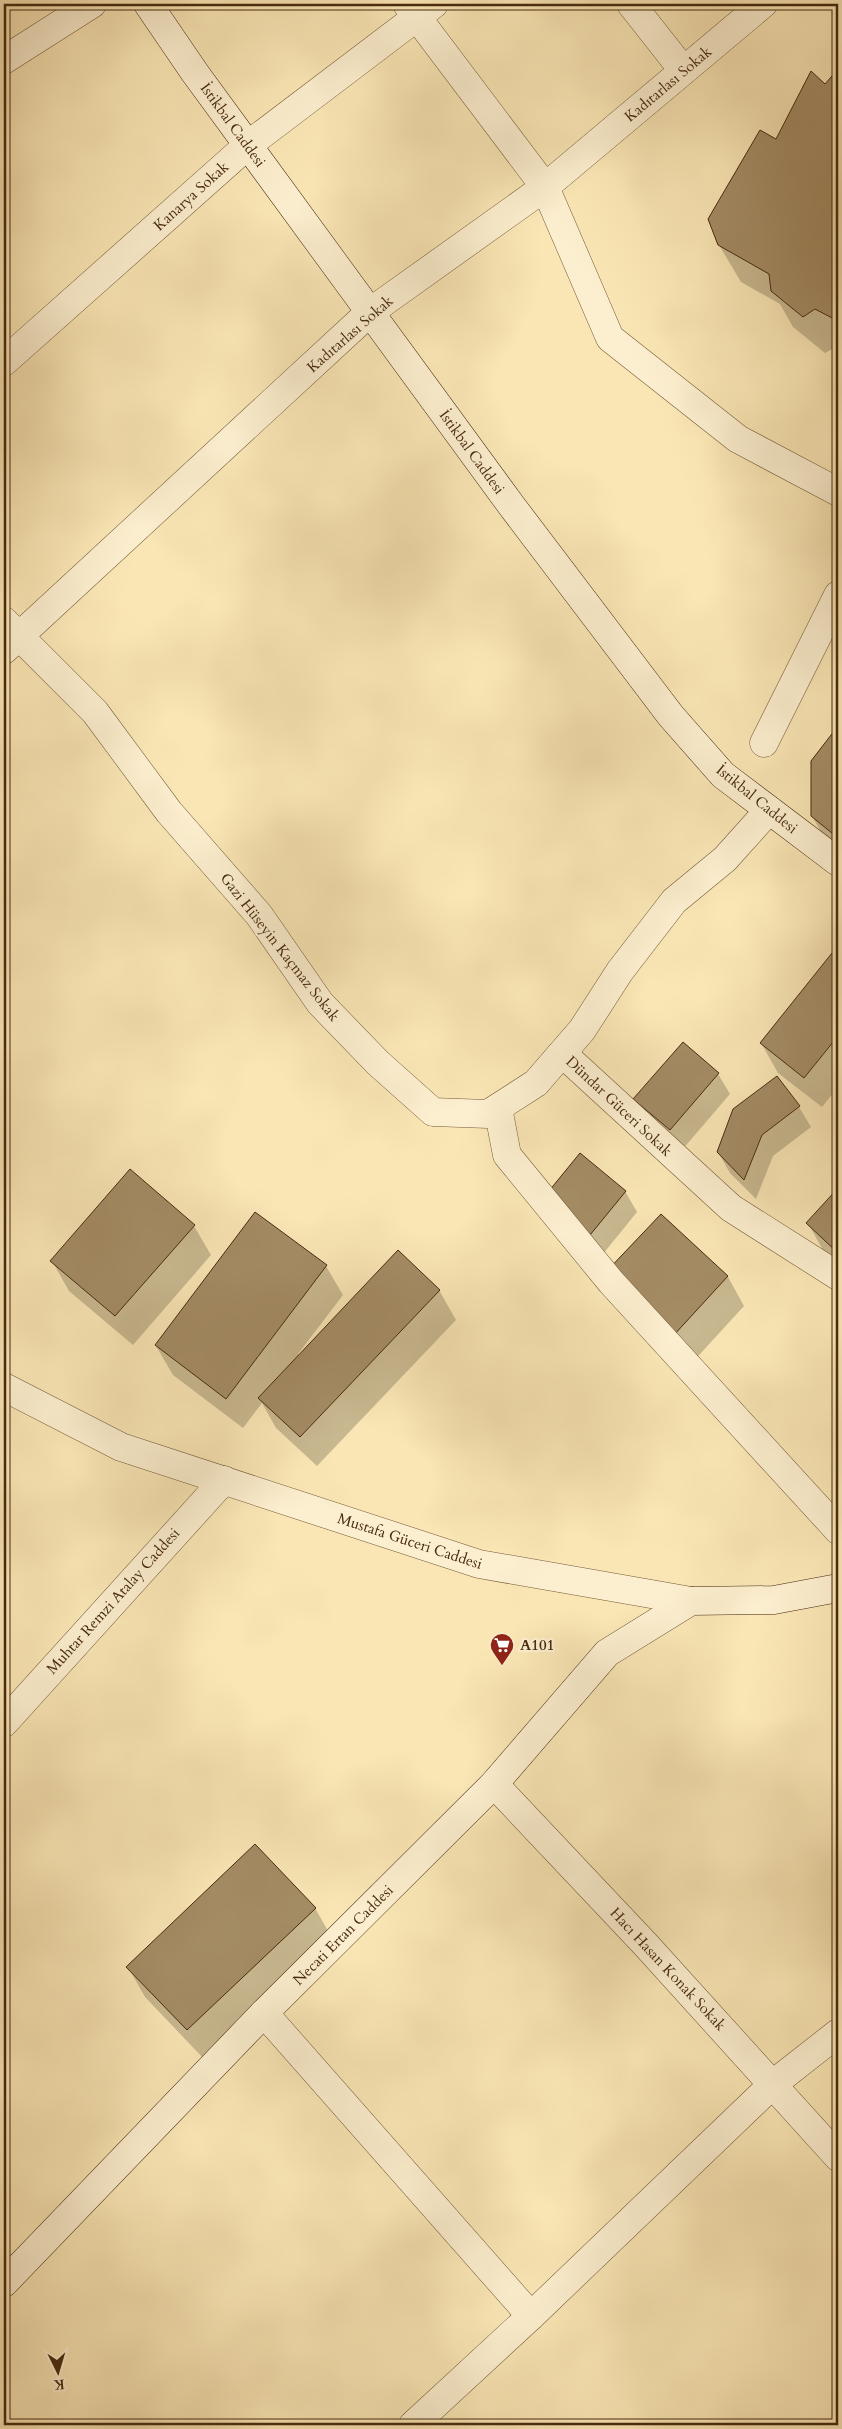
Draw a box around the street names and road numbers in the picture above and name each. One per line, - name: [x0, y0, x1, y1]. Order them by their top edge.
- street label: Kadıtarlası Sokak: [620, 42, 716, 126]
- street label: İstikbal Caddesi: [196, 79, 270, 171]
- street label: Kanarya Sokak: [149, 157, 233, 235]
- street label: Kadıtarlası Sokak: [303, 291, 397, 377]
- street label: İstikbal Caddesi: [435, 406, 509, 498]
- street label: İstikbal Caddesi: [712, 760, 802, 838]
- street label: Gazi Hüseyin Kaçmaz Sokak: [216, 869, 344, 1025]
- street label: Dündar Güceri Sokak: [562, 1051, 676, 1161]
- street label: Mustafa Güceri Caddesi: [335, 1508, 485, 1574]
- street label: Muhtar Remzi Atalay Caddesi: [42, 1524, 184, 1678]
- street label: Necati Ertan Caddesi: [288, 1880, 398, 1990]
- street label: Hacı Hasan Konak Sokak: [606, 1903, 730, 2035]

